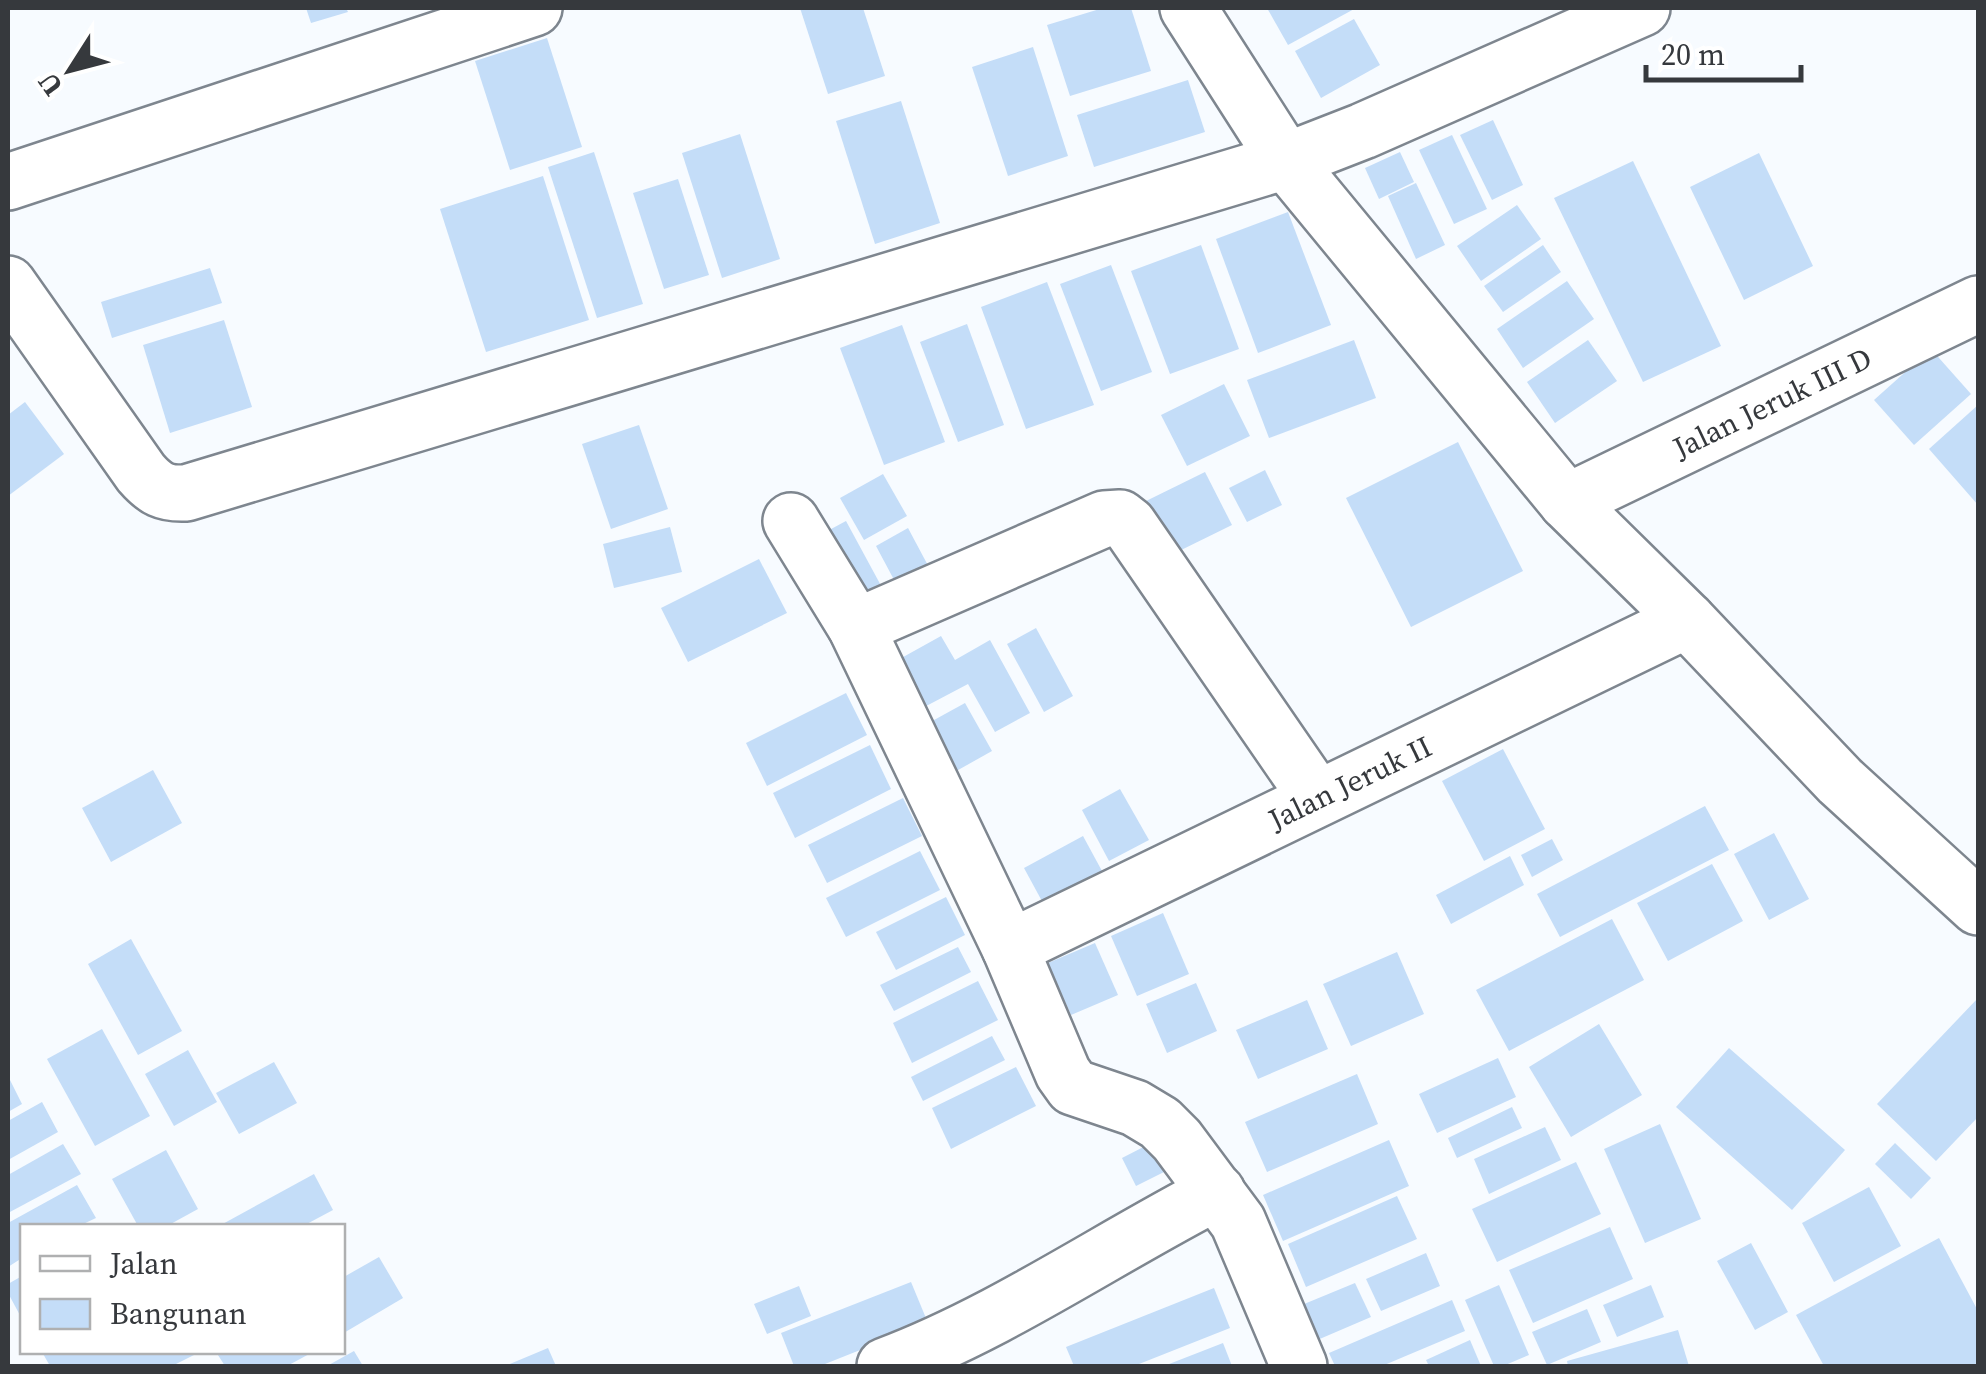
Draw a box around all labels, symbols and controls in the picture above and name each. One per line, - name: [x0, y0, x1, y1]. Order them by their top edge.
- north arrow: [20, 20, 120, 120]
- scale bar: [1646, 20, 1801, 82]
- text: 20 m: [1661, 34, 1725, 75]
- text: U: [28, 65, 71, 104]
- street label: Jalan Jeruk III D: [1665, 337, 1878, 468]
- street label: Jalan Jeruk II: [1261, 726, 1438, 840]
- legend: [20, 1224, 345, 1354]
- text: Jalan: [109, 1243, 178, 1284]
- text: Bangunan: [110, 1293, 247, 1334]

